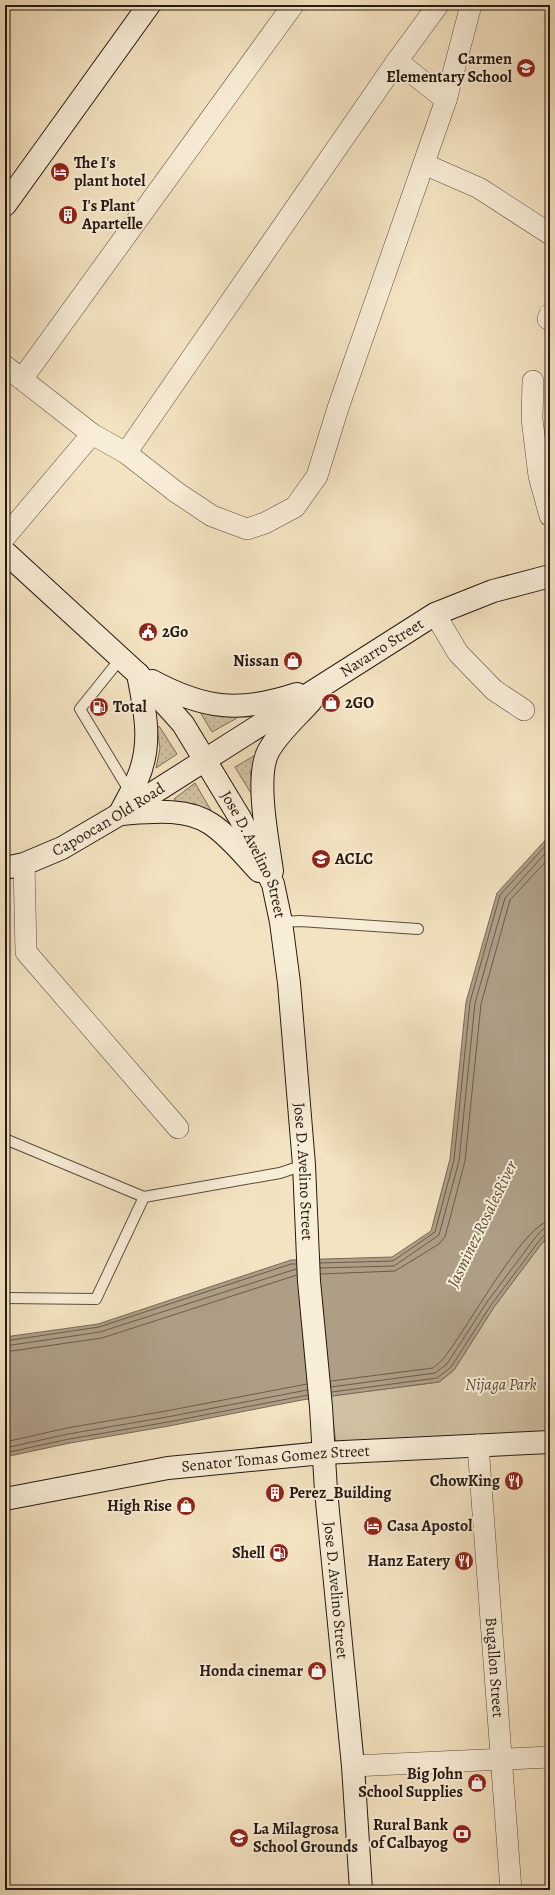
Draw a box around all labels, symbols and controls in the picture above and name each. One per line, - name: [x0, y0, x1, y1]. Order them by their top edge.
- place label: Carmen Elementary School: [386, 48, 513, 88]
- school or university icon: Carmen Elementary School: [515, 57, 537, 79]
- place label: The I's plant hotel: [74, 152, 146, 192]
- hotel icon: The I's plant hotel: [49, 161, 71, 183]
- place label: I's Plant Apartelle: [81, 195, 143, 235]
- building icon: I's Plant Apartelle: [57, 204, 79, 226]
- street label: Navarro Street: [336, 613, 428, 683]
- public building icon: 2Go: [137, 621, 159, 643]
- place label: 2Go: [162, 621, 188, 643]
- place label: Nissan: [233, 650, 279, 672]
- shop icon: Nissan: [282, 650, 304, 672]
- shop icon: 2GO: [320, 692, 342, 714]
- place label: 2GO: [345, 692, 374, 714]
- fuel station icon: Total: [88, 696, 110, 718]
- place label: Total: [113, 696, 148, 718]
- street label: Capoocan Old Road: [49, 777, 169, 862]
- street label: Jose D. Avelino Street: [215, 787, 291, 920]
- school or university icon: ACLC: [310, 848, 332, 870]
- place label: ACLC: [334, 848, 373, 870]
- street label: Jose D. Avelino Street: [288, 1102, 318, 1241]
- water label: Jasminez RosalesRiver: [441, 1156, 523, 1292]
- park label: Nijaga Park: [465, 1374, 537, 1396]
- street label: Senator Tomas Gomez Street: [180, 1440, 370, 1478]
- place label: ChowKing: [430, 1470, 501, 1492]
- restaurant icon: ChowKing: [503, 1470, 525, 1492]
- building icon: Perez_Building: [264, 1482, 286, 1504]
- place label: Perez_Building: [289, 1482, 392, 1504]
- place label: High Rise: [107, 1495, 172, 1517]
- shop icon: High Rise: [175, 1495, 197, 1517]
- hotel icon: Casa Apostol: [362, 1515, 384, 1537]
- place label: Casa Apostol: [387, 1515, 473, 1537]
- street label: Jose D. Avelino Street: [318, 1520, 353, 1660]
- place label: Shell: [232, 1542, 266, 1564]
- fuel station icon: Shell: [268, 1542, 290, 1564]
- place label: Hanz Eatery: [368, 1550, 451, 1572]
- restaurant icon: Hanz Eatery: [453, 1550, 475, 1572]
- street label: Bugallon Street: [480, 1616, 509, 1718]
- place label: Honda cinemar: [199, 1660, 303, 1682]
- shop icon: Honda cinemar: [306, 1660, 328, 1682]
- place label: Big John School Supplies: [358, 1763, 463, 1803]
- shop icon: Big John School Supplies: [466, 1772, 488, 1794]
- place label: Rural Bank of Calbayog: [370, 1814, 449, 1854]
- place label: La Milagrosa School Grounds: [253, 1818, 358, 1858]
- bank icon: Rural Bank of Calbayog: [451, 1823, 473, 1845]
- school or university icon: La Milagrosa School Grounds: [228, 1827, 250, 1849]

